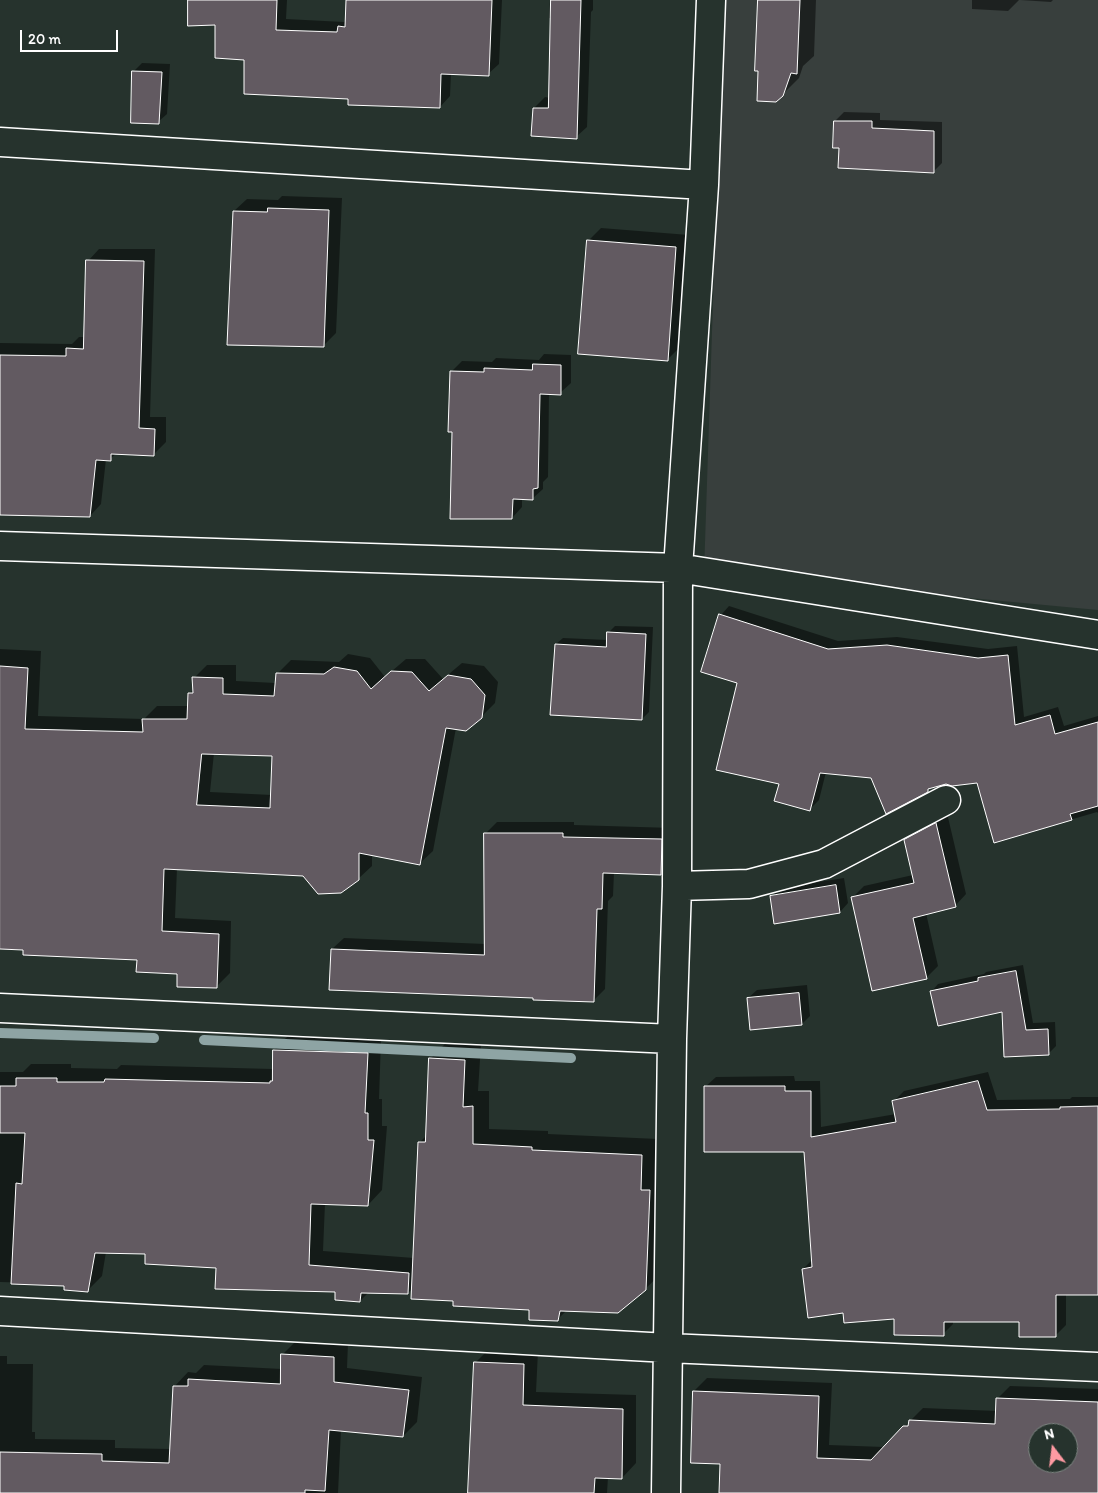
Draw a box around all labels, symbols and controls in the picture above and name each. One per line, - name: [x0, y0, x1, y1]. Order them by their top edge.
- scale bar: [22, 20, 120, 52]
- text: 20 m: [28, 30, 61, 48]
- north arrow: [1028, 1423, 1078, 1473]
- text: N: [1042, 1425, 1056, 1443]

